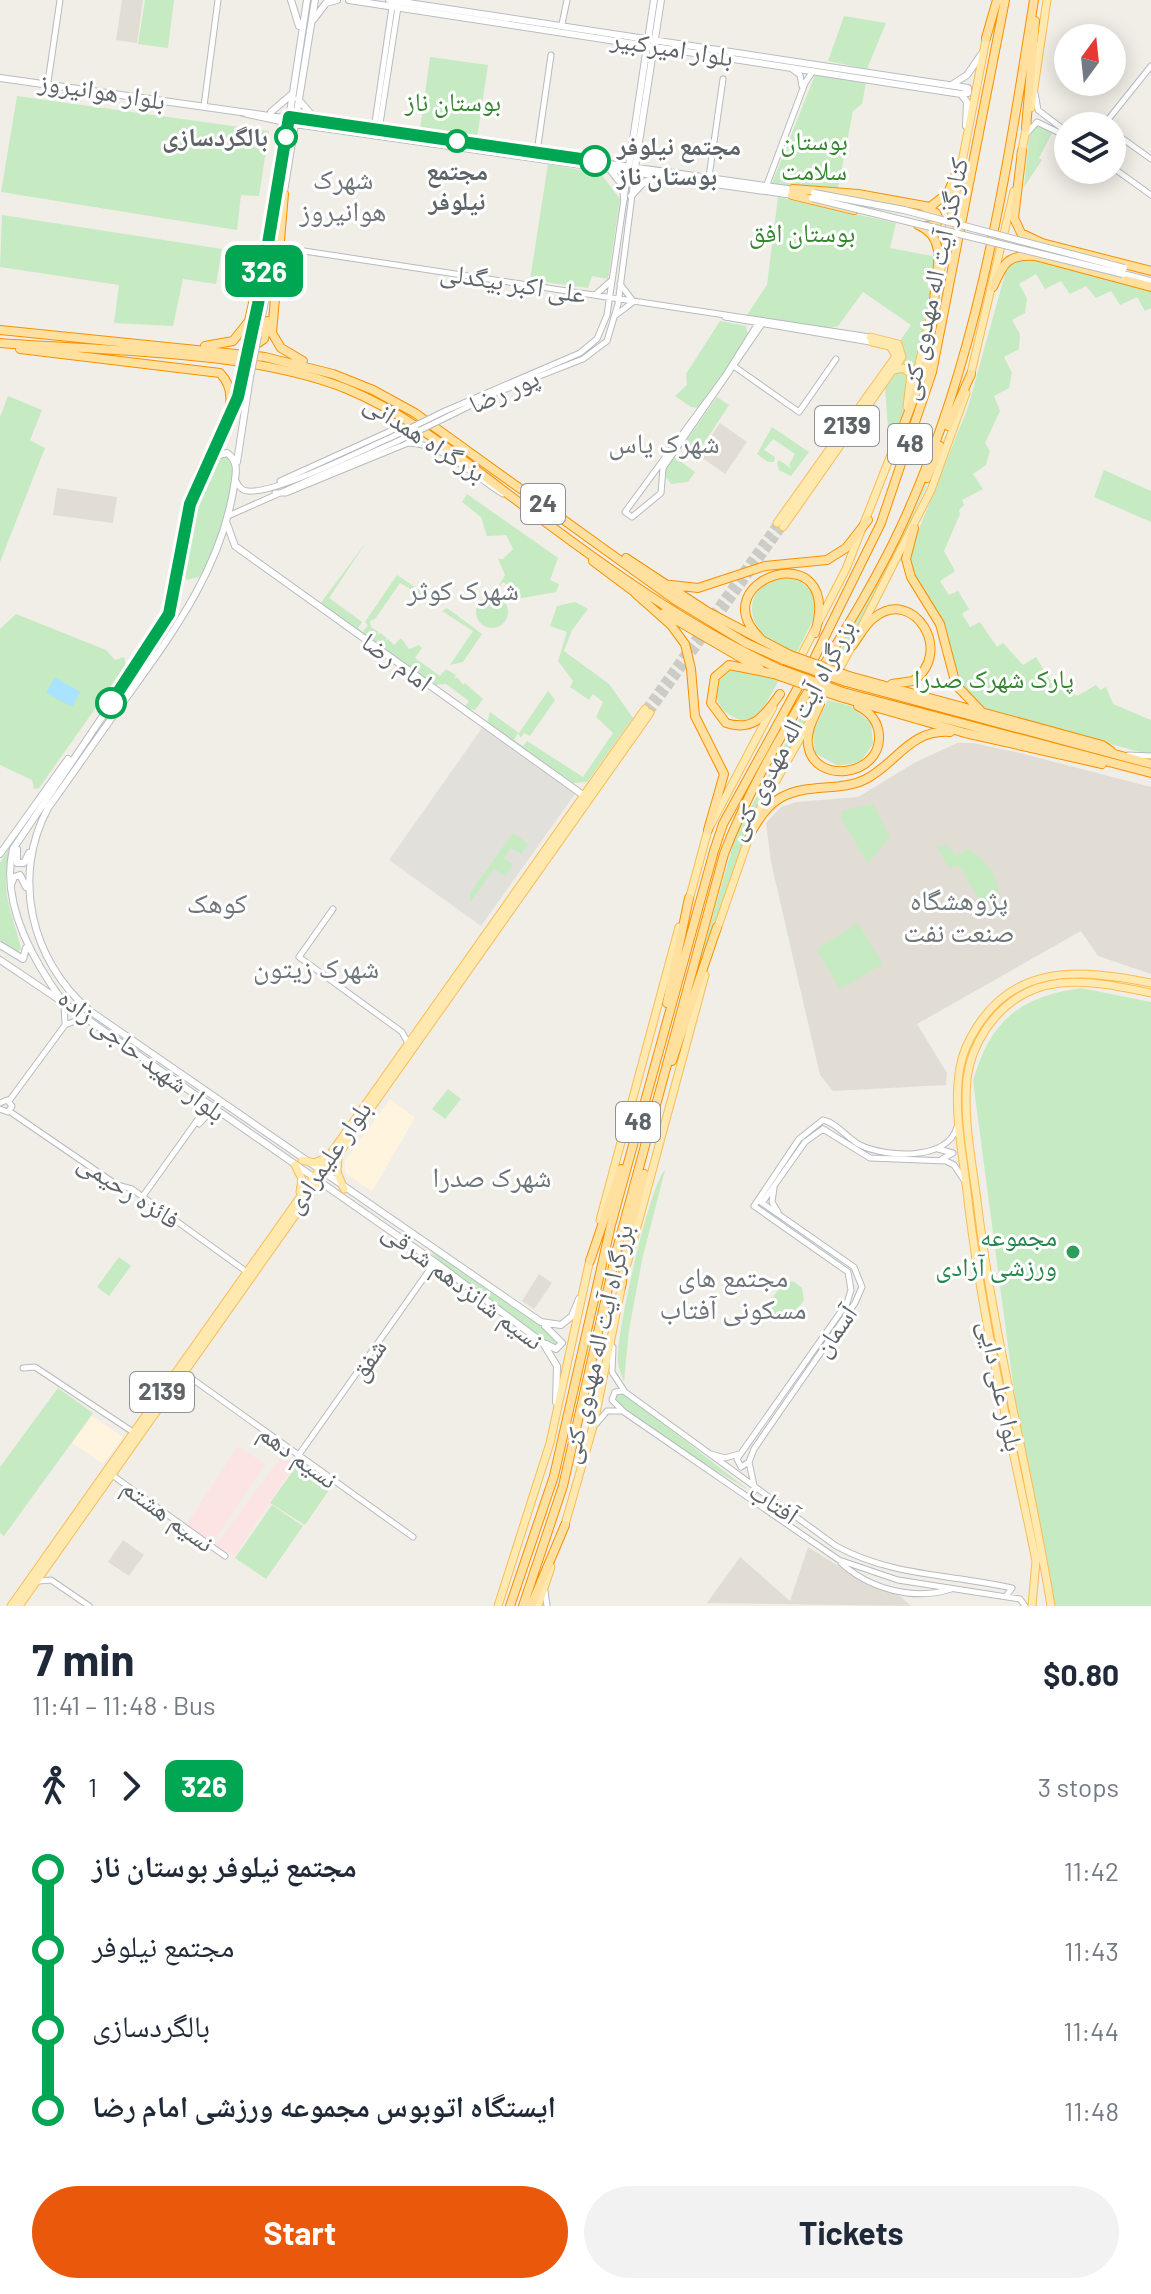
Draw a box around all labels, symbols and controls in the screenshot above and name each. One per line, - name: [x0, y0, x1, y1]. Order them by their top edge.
- street label: بلوار امیرکبیر: [608, 21, 736, 72]
- north arrow: [1054, 24, 1126, 96]
- map controls: [1054, 24, 1126, 184]
- street label: بلوار هوانیروز: [36, 64, 168, 116]
- park label: بوستان ناز: [404, 85, 501, 118]
- button: layers: [1054, 112, 1126, 184]
- place label: بالگردسازی: [162, 120, 268, 153]
- park label: بوستان سلامت: [780, 124, 848, 185]
- marker: بالگردسازی: [275, 126, 297, 148]
- place label: مجتمع نیلوفر بوستان ناز: [616, 129, 741, 192]
- marker: مجتمع نیلوفر: [446, 130, 468, 152]
- marker: مجتمع نیلوفر بوستان ناز: [580, 146, 610, 176]
- place label: مجتمع نیلوفر: [426, 154, 488, 216]
- street label: کنارگذر آیت اله مهدوی کنی: [892, 154, 975, 403]
- district label: شهرک هوانیروز: [299, 161, 387, 227]
- park label: بوستان افق: [749, 216, 855, 249]
- line badge: 326: [218, 245, 310, 297]
- text: 326: [241, 254, 287, 288]
- street label: علی اکبر بیگدلی: [438, 255, 588, 310]
- street label: پور رضا: [464, 361, 544, 421]
- street label: بزرگراه همدانی: [358, 386, 492, 489]
- road number: 2139: [815, 406, 879, 446]
- road number: 48: [888, 424, 932, 464]
- district label: شهرک یاس: [608, 425, 720, 461]
- road number: 24: [521, 484, 565, 524]
- district label: شهرک کوثر: [406, 572, 519, 606]
- street label: بزرگراه آیت اله مهدوی کنی: [718, 614, 863, 846]
- street label: امام رضا: [354, 625, 439, 700]
- park label: پارک شهرک صدرا: [914, 662, 1074, 695]
- unlabelled marker: [96, 688, 126, 718]
- district label: پژوهشگاه صنعت نفت: [903, 882, 1015, 948]
- district label: کوهک: [187, 885, 248, 919]
- district label: شهرک زیتون: [253, 950, 379, 985]
- street label: بلوار شهید حاجی زاده: [52, 981, 233, 1128]
- street label: بلوار علیمرادی: [277, 1094, 378, 1220]
- road number: 48: [616, 1102, 660, 1142]
- street label: فائزه رحیمی: [72, 1145, 187, 1236]
- district label: شهرک صدرا: [433, 1159, 551, 1193]
- street label: نسیم شانزدهم شرقی: [376, 1214, 550, 1358]
- place label: مجموعه ورزشی آزادی: [935, 1220, 1057, 1283]
- street label: بزرگراه آیت اله مهدوی کنی: [553, 1221, 640, 1467]
- marker: مجموعه ورزشی آزادی: [1064, 1243, 1082, 1261]
- district label: مجتمع های مسکونی آفتاب: [659, 1259, 807, 1327]
- street label: آسمان: [805, 1297, 865, 1363]
- street label: بلوار علی دایی: [971, 1317, 1031, 1455]
- street label: شفق: [342, 1332, 394, 1387]
- road number: 2139: [130, 1372, 194, 1412]
- street label: نسیم دهم: [251, 1416, 345, 1496]
- street label: نسیم هشتم: [115, 1470, 221, 1560]
- street label: آفتاب: [744, 1474, 807, 1531]
- text: 7 min: [32, 1632, 135, 1685]
- text: $0.80: [1043, 1656, 1119, 1692]
- text: 11:41 – 11:48 · Bus: [32, 1689, 215, 1720]
- icon: walk: [32, 1764, 76, 1808]
- icon: forward: [109, 1764, 153, 1808]
- text: 326: [181, 1769, 227, 1803]
- text: 1: [88, 1771, 97, 1802]
- text: 3 stops: [1038, 1771, 1119, 1802]
- text: مجتمع نیلوفر بوستان ناز: [92, 1847, 357, 1883]
- text: 11:42: [1064, 1855, 1119, 1886]
- text: مجتمع نیلوفر: [92, 1927, 234, 1963]
- text: 11:43: [1064, 1935, 1119, 1966]
- text: بالگردسازی: [92, 2007, 210, 2043]
- text: 11:44: [1063, 2015, 1119, 2046]
- text: ایستگاه اتوبوس مجموعه ورزشی امام رضا: [92, 2087, 556, 2123]
- text: 11:48: [1064, 2095, 1119, 2126]
- button: Start: [32, 2186, 568, 2278]
- button: Tickets: [584, 2186, 1119, 2278]

